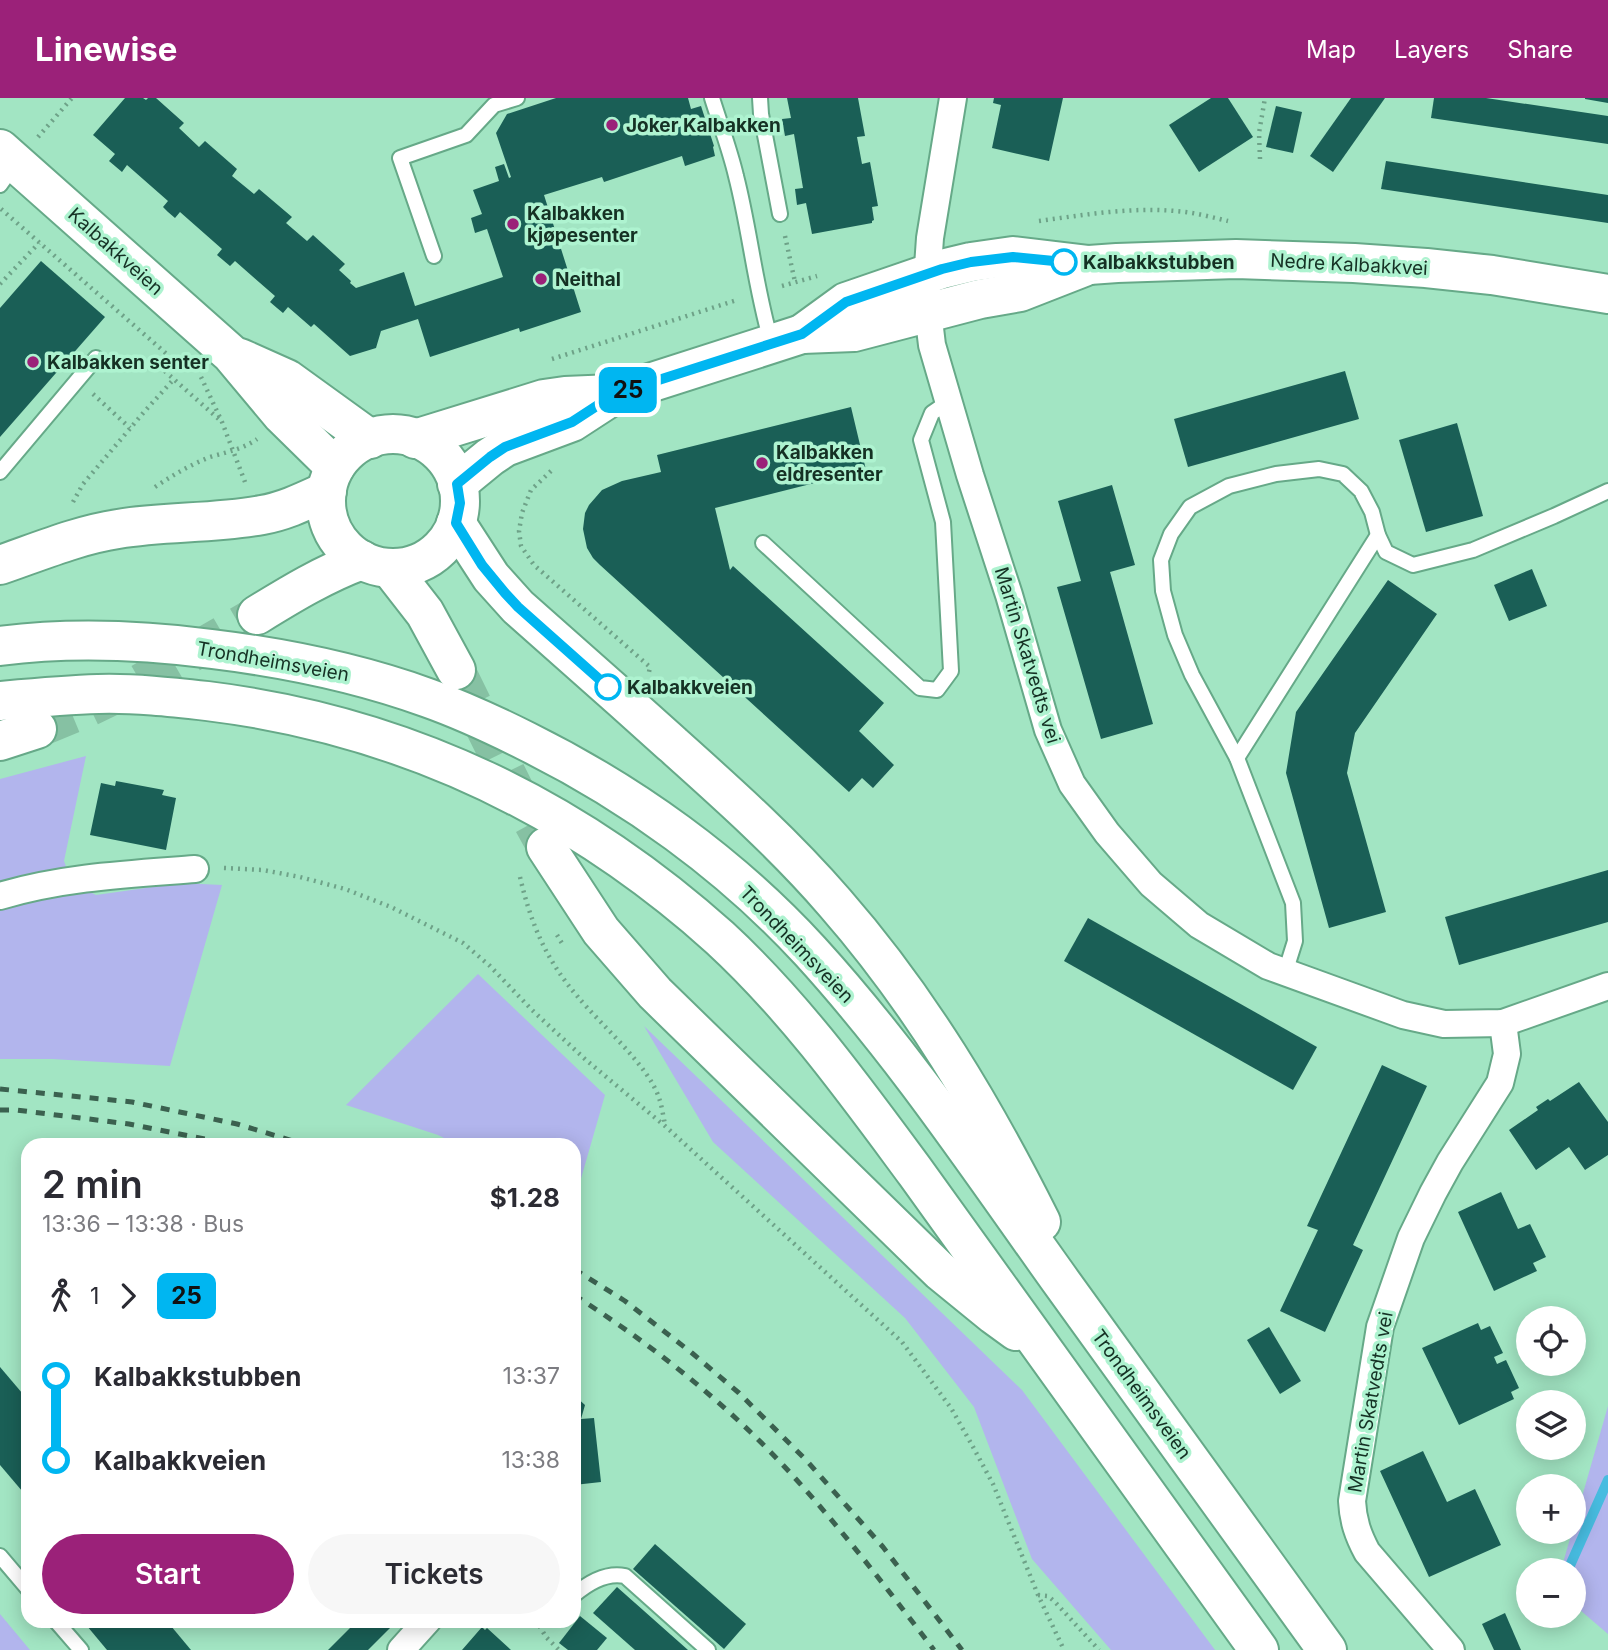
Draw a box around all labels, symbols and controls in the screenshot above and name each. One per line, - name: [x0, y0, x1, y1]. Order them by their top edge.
- text: Linewise: [35, 29, 178, 69]
- text: Map: [1306, 35, 1356, 64]
- text: Layers: [1394, 35, 1469, 64]
- text: Share: [1507, 35, 1573, 64]
- place label: Joker Kalbakken: [626, 114, 781, 137]
- marker: Joker Kalbakken: [604, 117, 620, 133]
- place label: Kalbakken kjøpesenter: [527, 202, 638, 247]
- street label: Kalbakkveien: [64, 203, 168, 300]
- marker: Kalbakken kjøpesenter: [505, 216, 521, 232]
- marker: Kalbakkstubben: [1051, 249, 1077, 275]
- street label: Nedre Kalbakkvei: [1270, 249, 1428, 280]
- place label: Kalbakkstubben: [1083, 251, 1235, 274]
- place label: Neithal: [555, 268, 621, 291]
- marker: Neithal: [533, 271, 549, 287]
- place label: Kalbakken senter: [47, 351, 209, 374]
- marker: Kalbakken senter: [25, 354, 41, 370]
- line badge: 25: [596, 367, 660, 413]
- text: 25: [613, 375, 643, 404]
- place label: Kalbakken eldresenter: [776, 441, 883, 486]
- marker: Kalbakken eldresenter: [754, 455, 770, 471]
- street label: Martin Skatvedts vei: [990, 564, 1065, 746]
- street label: Trondheimsveien: [195, 637, 351, 686]
- marker: Kalbakkveien: [595, 674, 621, 700]
- place label: Kalbakkveien: [627, 676, 753, 699]
- street label: Trondheimsveien: [735, 881, 858, 1008]
- text: 2 min: [42, 1161, 143, 1207]
- text: $1.28: [490, 1182, 560, 1213]
- text: 13:36 – 13:38 · Bus: [42, 1210, 244, 1238]
- icon: walk: [42, 1277, 80, 1315]
- icon: forward: [109, 1277, 147, 1315]
- text: 25: [171, 1281, 202, 1310]
- text: 1: [90, 1282, 99, 1310]
- map controls: [1516, 1306, 1586, 1628]
- button: locate: [1516, 1306, 1586, 1376]
- street label: Martin Skatvedts vei: [1343, 1310, 1398, 1494]
- street label: Trondheimsveien: [1087, 1325, 1196, 1463]
- text: Kalbakkstubben: [94, 1361, 301, 1392]
- text: 13:37: [503, 1362, 560, 1390]
- button: layers: [1516, 1390, 1586, 1460]
- text: Kalbakkveien: [94, 1445, 266, 1476]
- text: 13:38: [501, 1446, 560, 1474]
- button: +: [1516, 1474, 1586, 1544]
- button: Start: [42, 1534, 294, 1614]
- button: Tickets: [308, 1534, 560, 1614]
- button: −: [1516, 1558, 1586, 1628]

